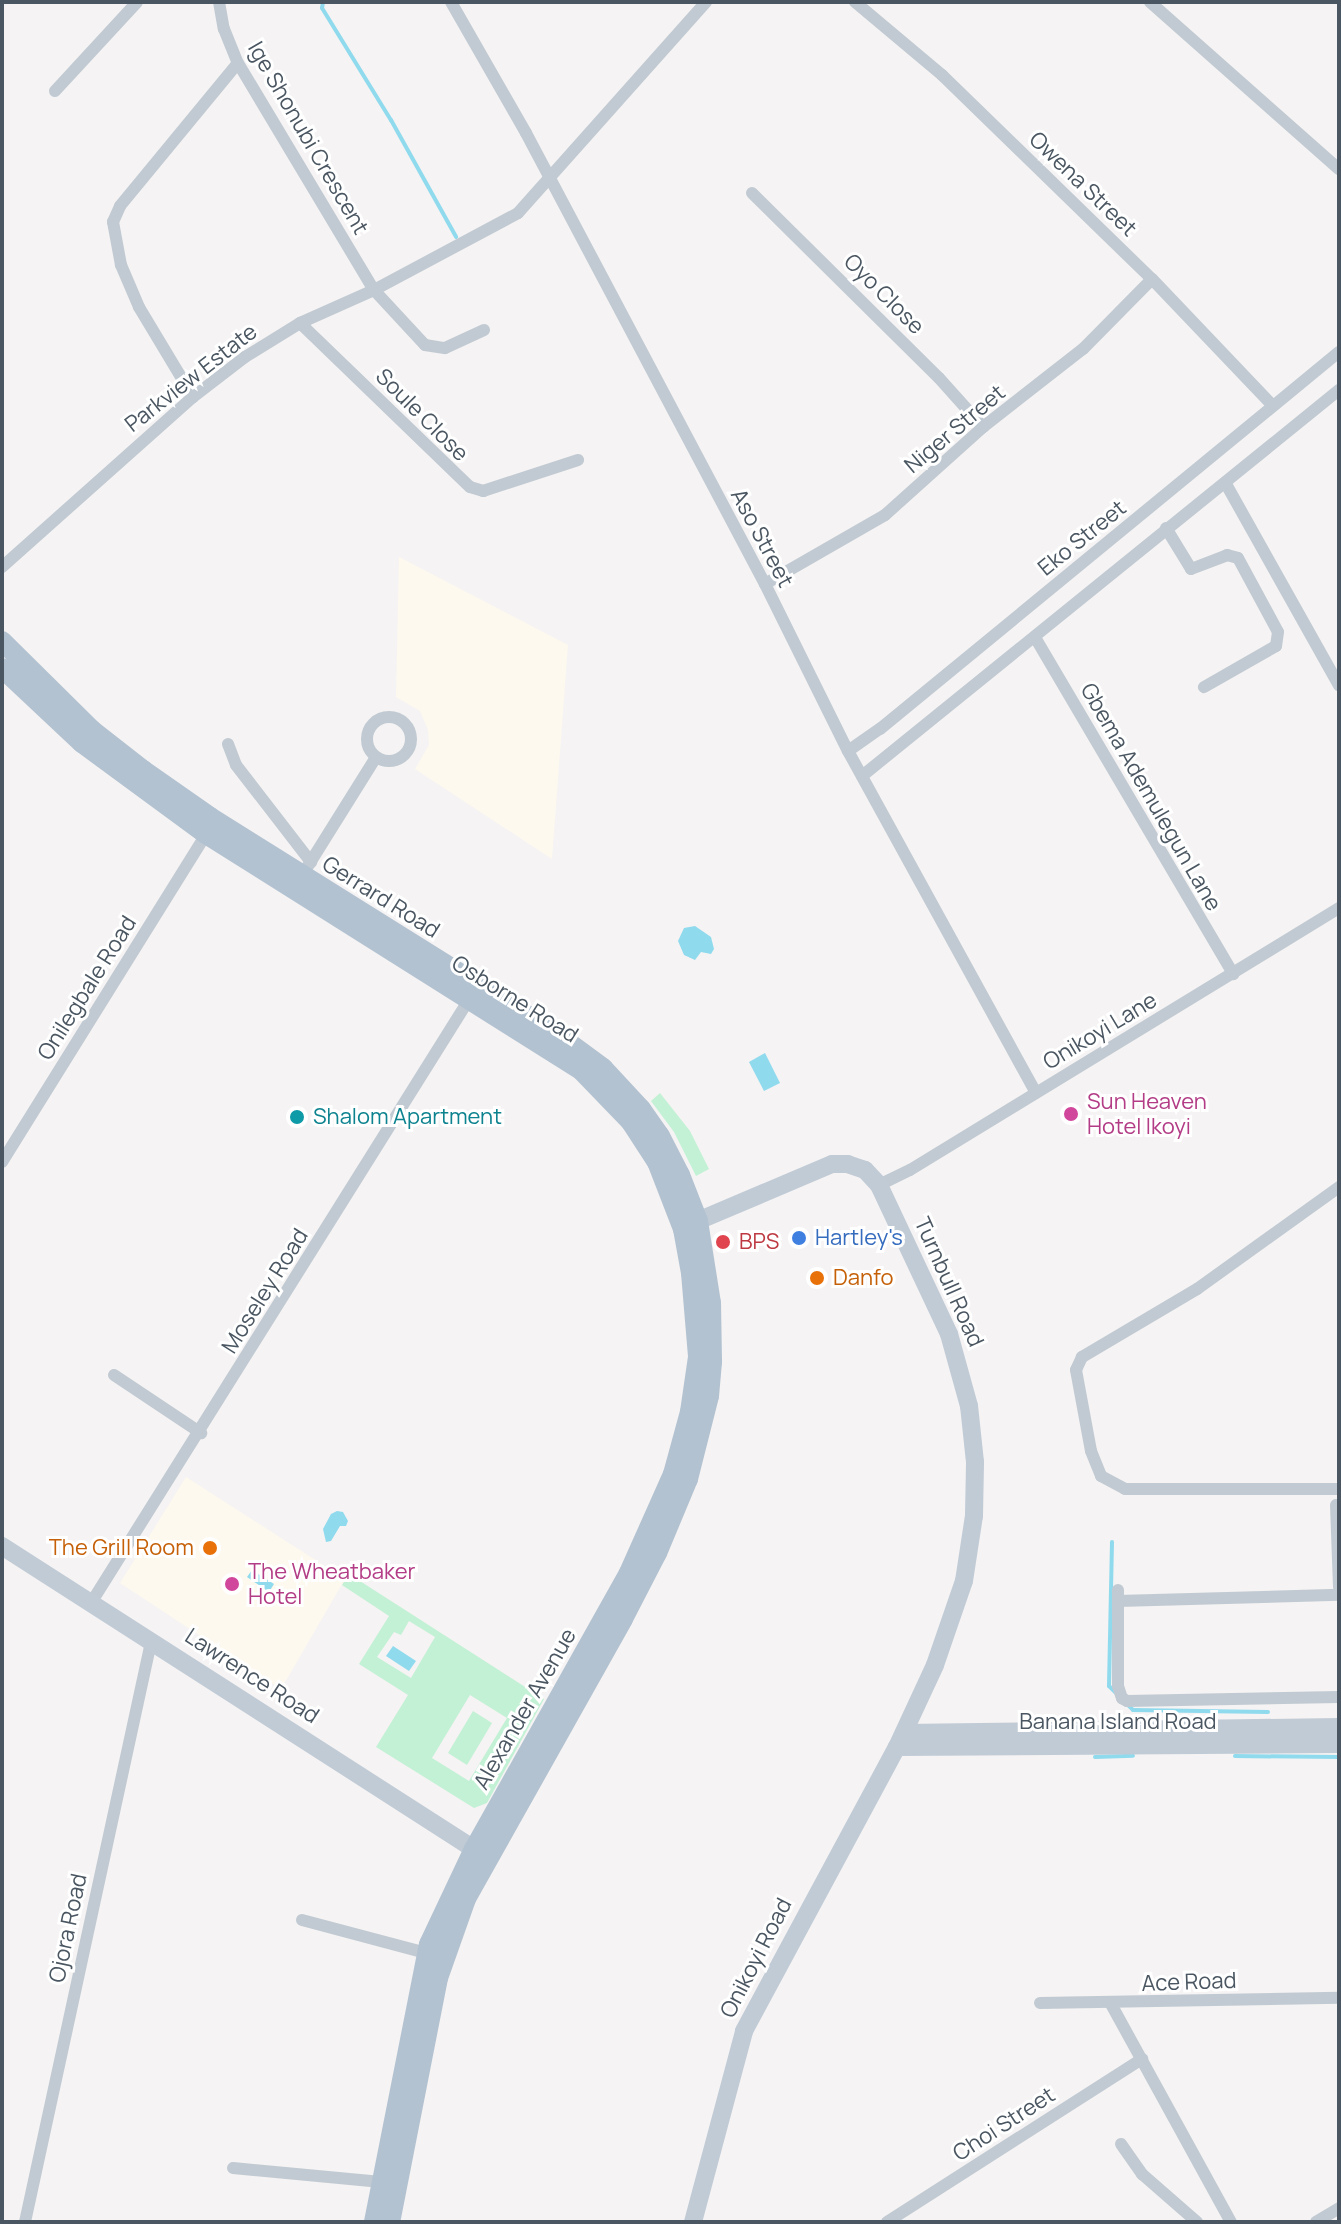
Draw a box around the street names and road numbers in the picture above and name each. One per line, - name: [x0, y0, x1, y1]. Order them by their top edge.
- street label: Ige Shonubi Crescent: [242, 37, 374, 239]
- street label: Owena Street: [1024, 126, 1142, 242]
- street label: Oyo Close: [838, 248, 930, 340]
- street label: Parkview Estate: [120, 318, 262, 438]
- street label: Soule Close: [370, 363, 474, 467]
- street label: Niger Street: [899, 379, 1011, 479]
- street label: Aso Street: [725, 484, 799, 592]
- street label: Eko Street: [1033, 495, 1131, 581]
- street label: Gbema Ademulegun Lane: [1075, 678, 1227, 916]
- street label: Gerrard Road: [317, 850, 445, 944]
- street label: Onilegbale Road: [32, 911, 142, 1065]
- street label: Osborne Road: [447, 950, 583, 1048]
- street label: Onikoyi Lane: [1038, 987, 1162, 1075]
- street label: Turnbull Road: [909, 1213, 989, 1351]
- street label: Moseley Road: [216, 1224, 314, 1358]
- street label: Lawrence Road: [180, 1623, 324, 1729]
- street label: Alexander Avenue: [468, 1624, 582, 1794]
- street label: Banana Island Road: [1019, 1709, 1217, 1735]
- street label: Ojora Road: [44, 1871, 92, 1985]
- street label: Onikoyi Road: [715, 1894, 797, 2022]
- street label: Ace Road: [1141, 1967, 1237, 1997]
- street label: Choi Street: [948, 2081, 1060, 2167]

